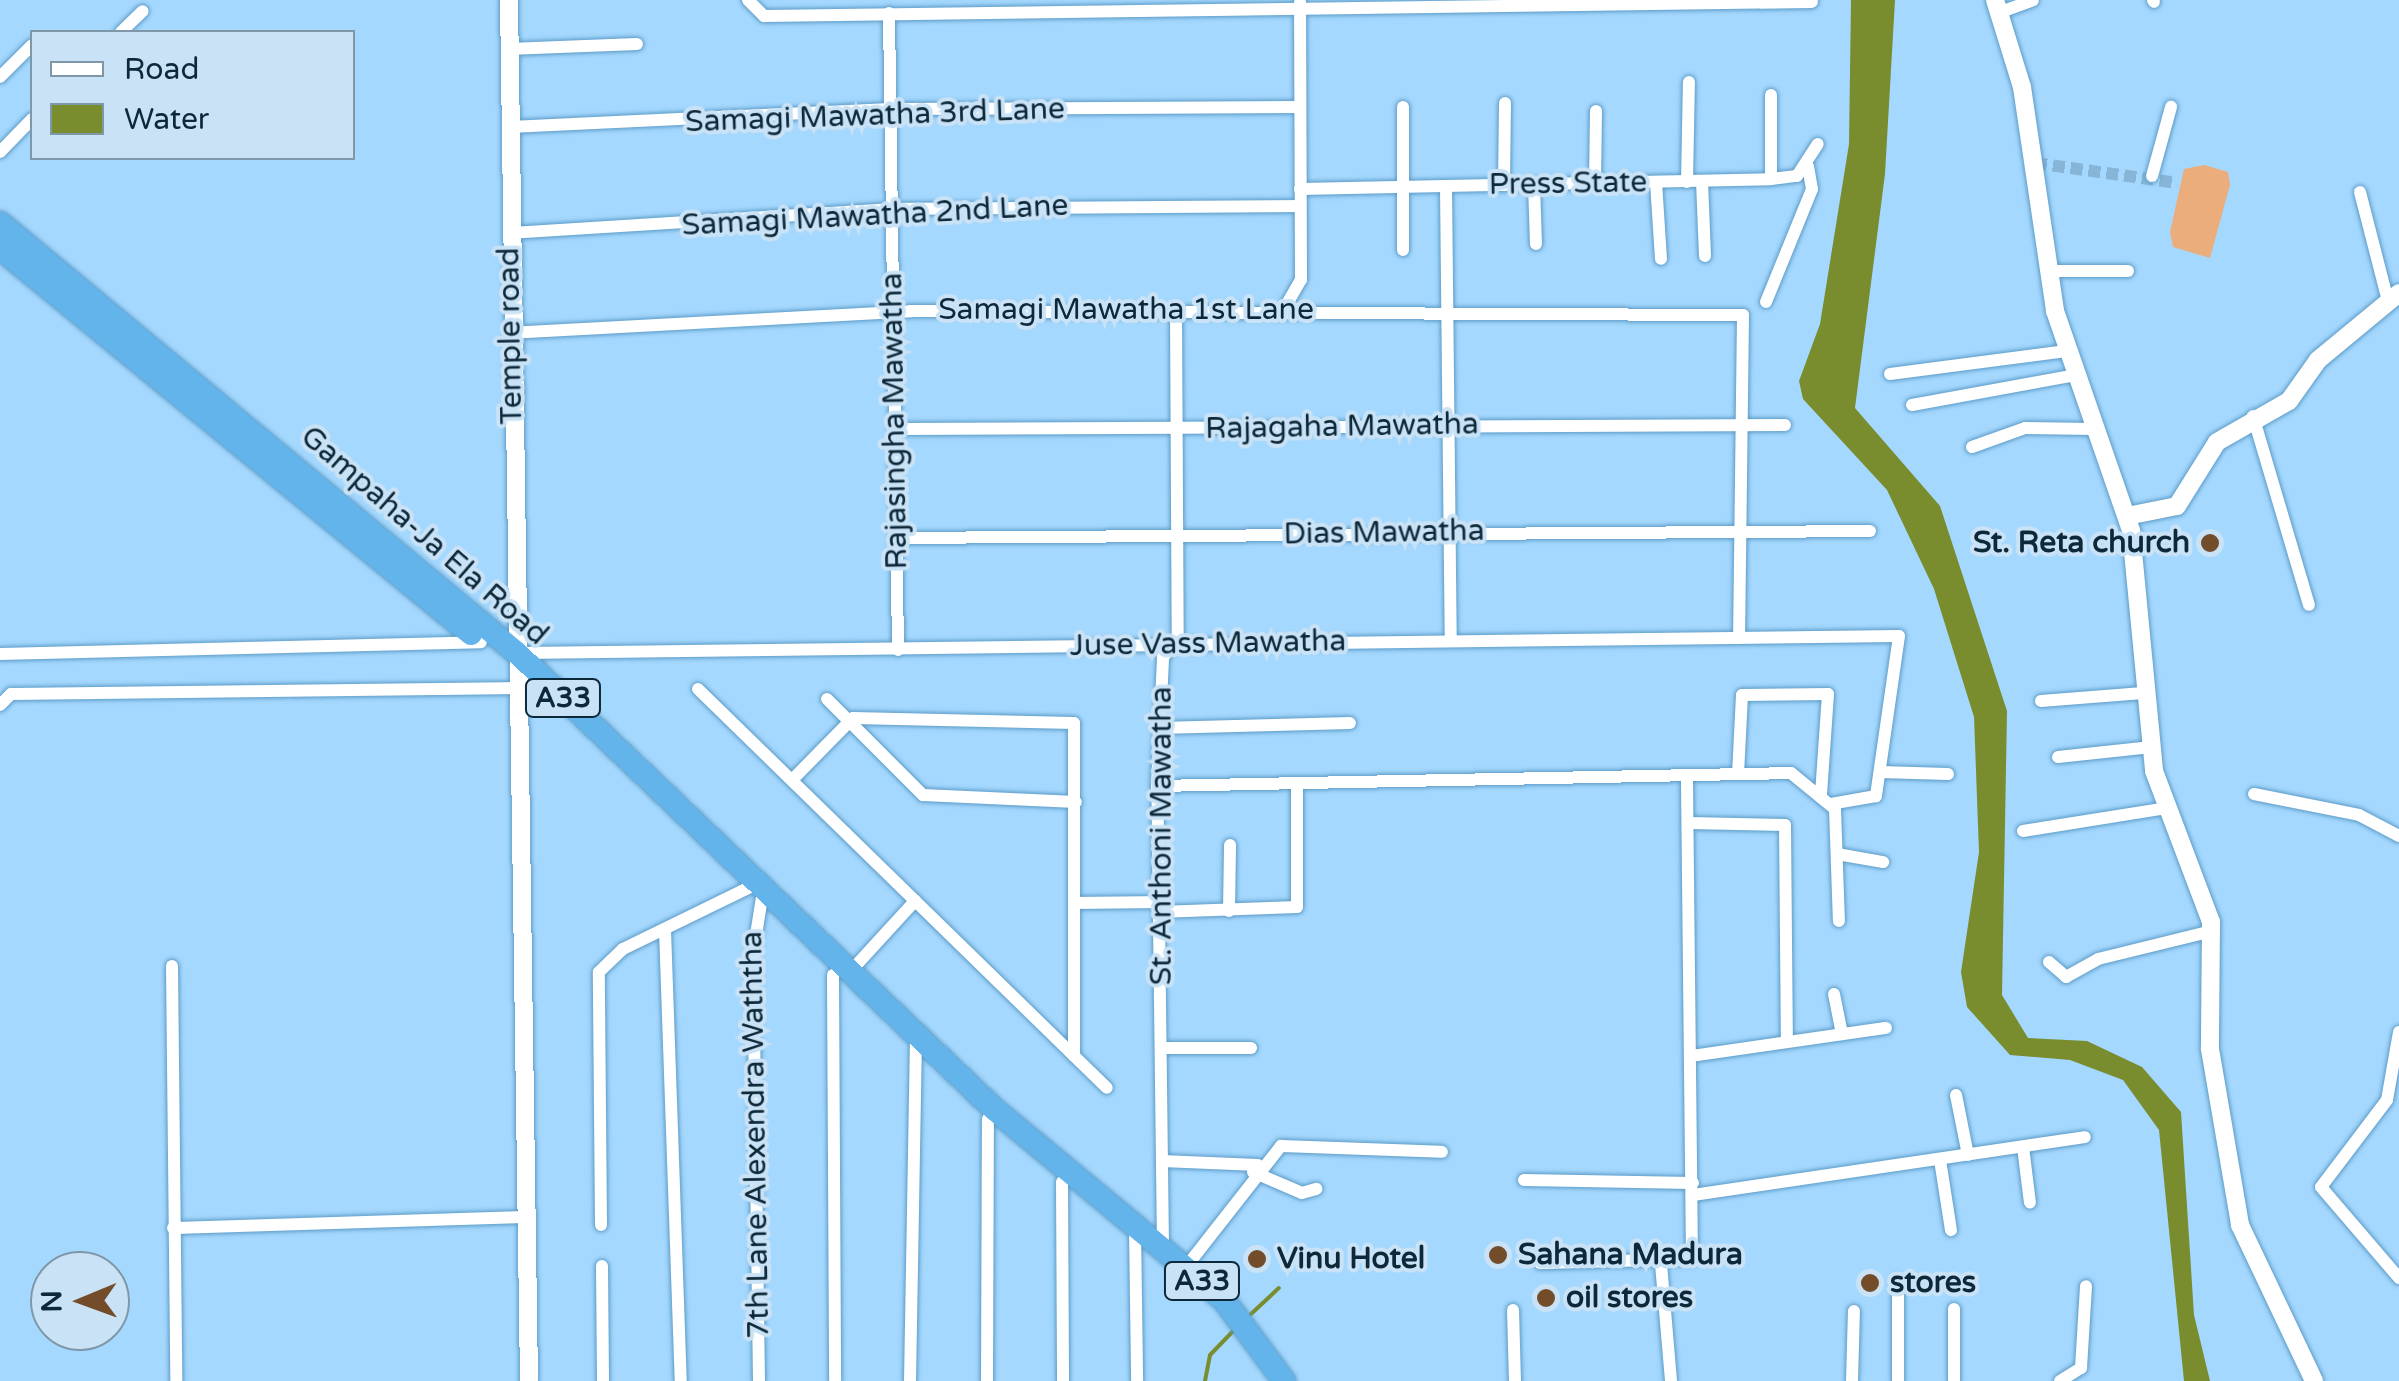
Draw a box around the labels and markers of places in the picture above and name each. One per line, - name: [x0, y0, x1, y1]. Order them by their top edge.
- place label: St. Reta church: [1973, 525, 2190, 561]
- marker: St. Reta church: [2199, 532, 2221, 554]
- place label: Sahana Madura: [1518, 1237, 1743, 1273]
- place label: Vinu Hotel: [1277, 1241, 1425, 1277]
- marker: Sahana Madura: [1487, 1244, 1509, 1266]
- marker: Vinu Hotel: [1246, 1248, 1268, 1270]
- place label: stores: [1890, 1265, 1976, 1301]
- marker: stores: [1859, 1272, 1881, 1294]
- place label: oil stores: [1566, 1280, 1693, 1316]
- marker: oil stores: [1535, 1287, 1557, 1309]

